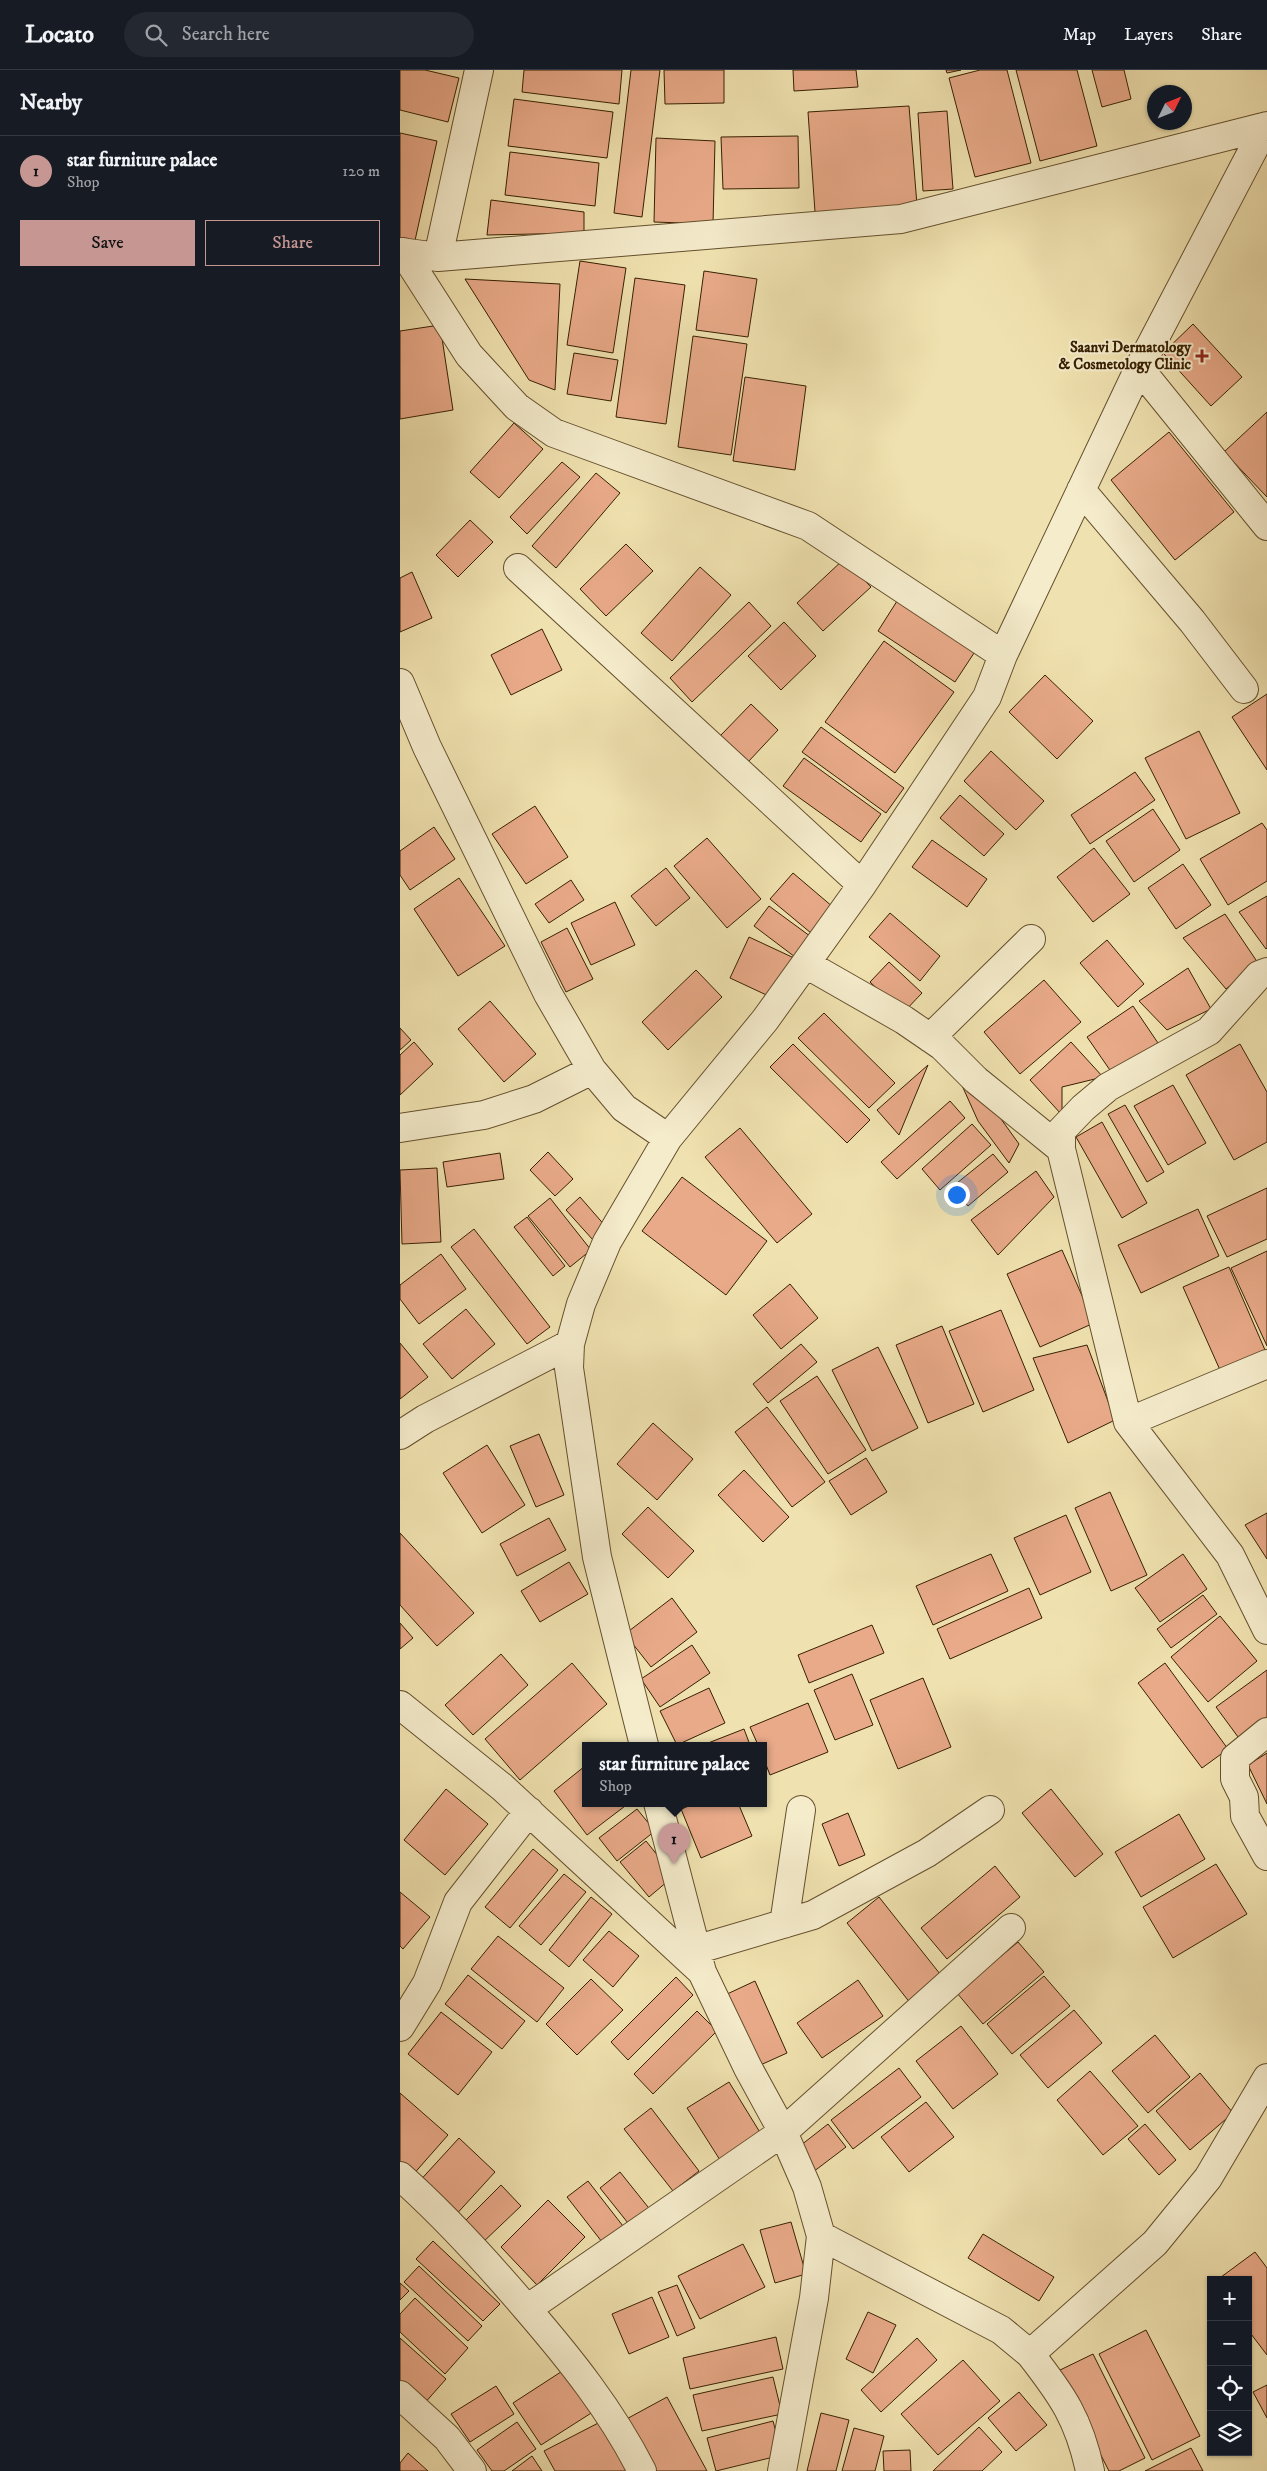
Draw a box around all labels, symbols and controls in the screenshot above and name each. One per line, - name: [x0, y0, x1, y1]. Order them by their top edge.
- search box: [124, 12, 474, 57]
- text: Locato: [25, 20, 94, 50]
- icon: search: [142, 21, 170, 49]
- text: Search here: [182, 23, 270, 46]
- text: Map: [1063, 24, 1096, 46]
- text: Layers: [1124, 24, 1173, 46]
- text: Share: [1201, 24, 1242, 46]
- north arrow: [1147, 85, 1192, 130]
- text: Nearby: [20, 90, 82, 116]
- text: star furniture palace: [67, 149, 217, 172]
- text: 1: [33, 161, 39, 181]
- text: 120 m: [342, 161, 380, 181]
- text: Shop: [67, 172, 100, 192]
- button: Save: [20, 220, 195, 266]
- button: Share: [205, 220, 380, 266]
- place label: Saanvi Dermatology & Cosmetology Clinic: [1058, 338, 1192, 374]
- marker: Saanvi Dermatology & Cosmetology Clinic: [1195, 349, 1209, 363]
- your location: [944, 1182, 970, 1208]
- popup: [582, 1742, 767, 1807]
- text: star furniture palace: [599, 1753, 750, 1776]
- text: Shop: [599, 1776, 632, 1796]
- pin: 1: [658, 1823, 690, 1864]
- map controls: [1207, 2276, 1252, 2456]
- button: +: [1207, 2276, 1252, 2321]
- button: −: [1207, 2321, 1252, 2366]
- button: locate: [1207, 2366, 1252, 2411]
- button: layers: [1207, 2411, 1252, 2456]

